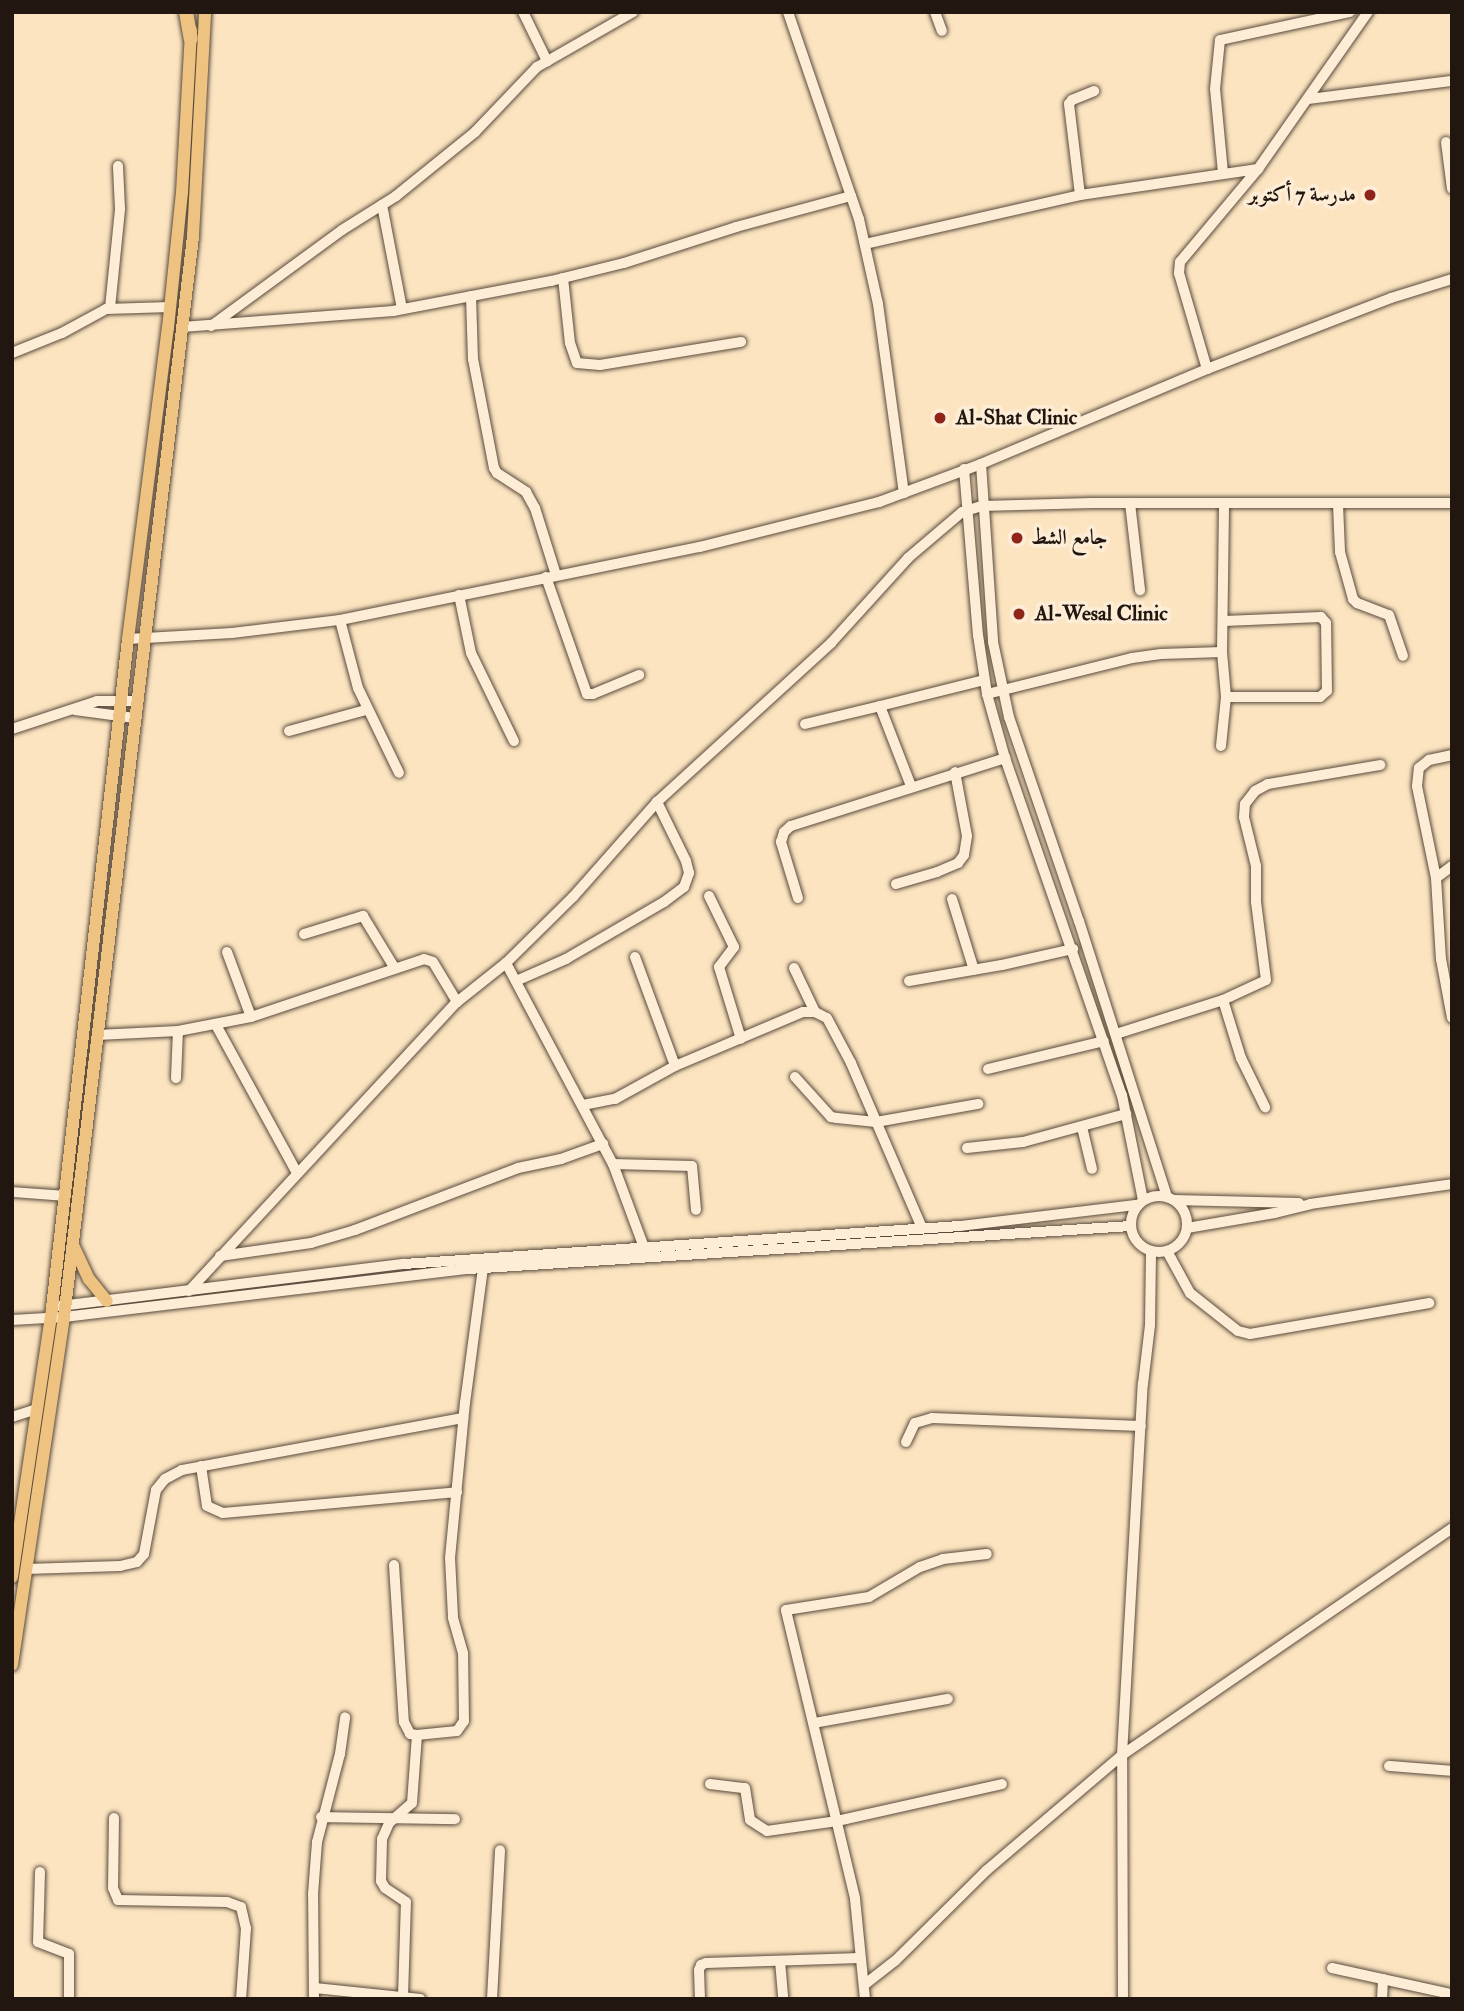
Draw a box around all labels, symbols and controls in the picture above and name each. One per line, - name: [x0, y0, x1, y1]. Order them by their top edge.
- place label: مدرسة 7 أكتوبر: [1248, 182, 1356, 208]
- marker: مدرسة 7 أكتوبر: [1362, 187, 1378, 203]
- place label: Al-Shat Clinic: [956, 405, 1077, 431]
- marker: Al-Shat Clinic: [930, 408, 950, 428]
- place label: جامع الشط: [1031, 525, 1107, 551]
- marker: جامع الشط: [1009, 530, 1025, 546]
- place label: Al-Wesal Clinic: [1035, 601, 1168, 627]
- marker: Al-Wesal Clinic: [1009, 604, 1029, 624]

